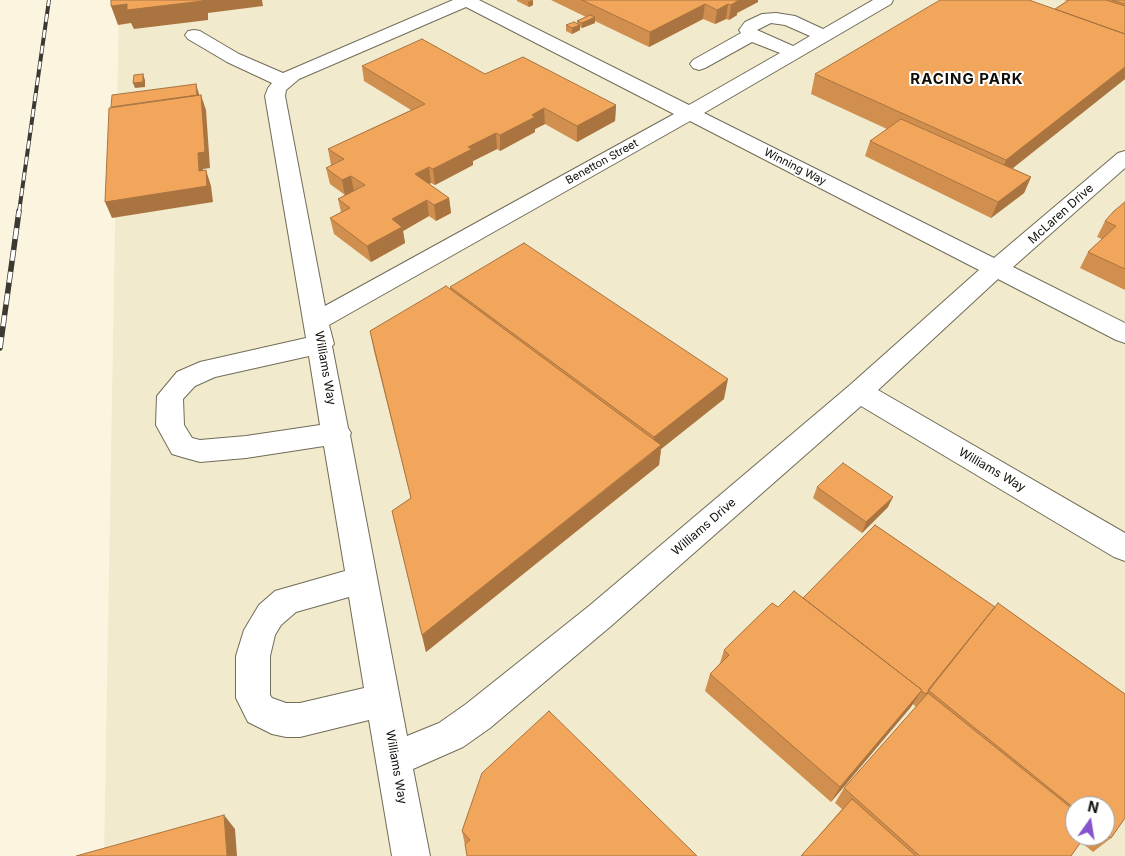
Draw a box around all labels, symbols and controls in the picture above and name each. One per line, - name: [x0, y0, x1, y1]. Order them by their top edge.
- district label: RACING PARK: [909, 70, 1025, 88]
- street label: Benetton Street: [564, 137, 640, 187]
- street label: Winning Way: [762, 146, 828, 188]
- street label: McLaren Drive: [1025, 181, 1097, 247]
- street label: Williams Way: [311, 330, 339, 406]
- street label: Williams Way: [956, 445, 1028, 495]
- street label: Williams Drive: [669, 495, 739, 559]
- street label: Williams Way: [382, 729, 410, 805]
- north arrow: [1065, 796, 1115, 846]
- text: N: [1086, 797, 1100, 816]

